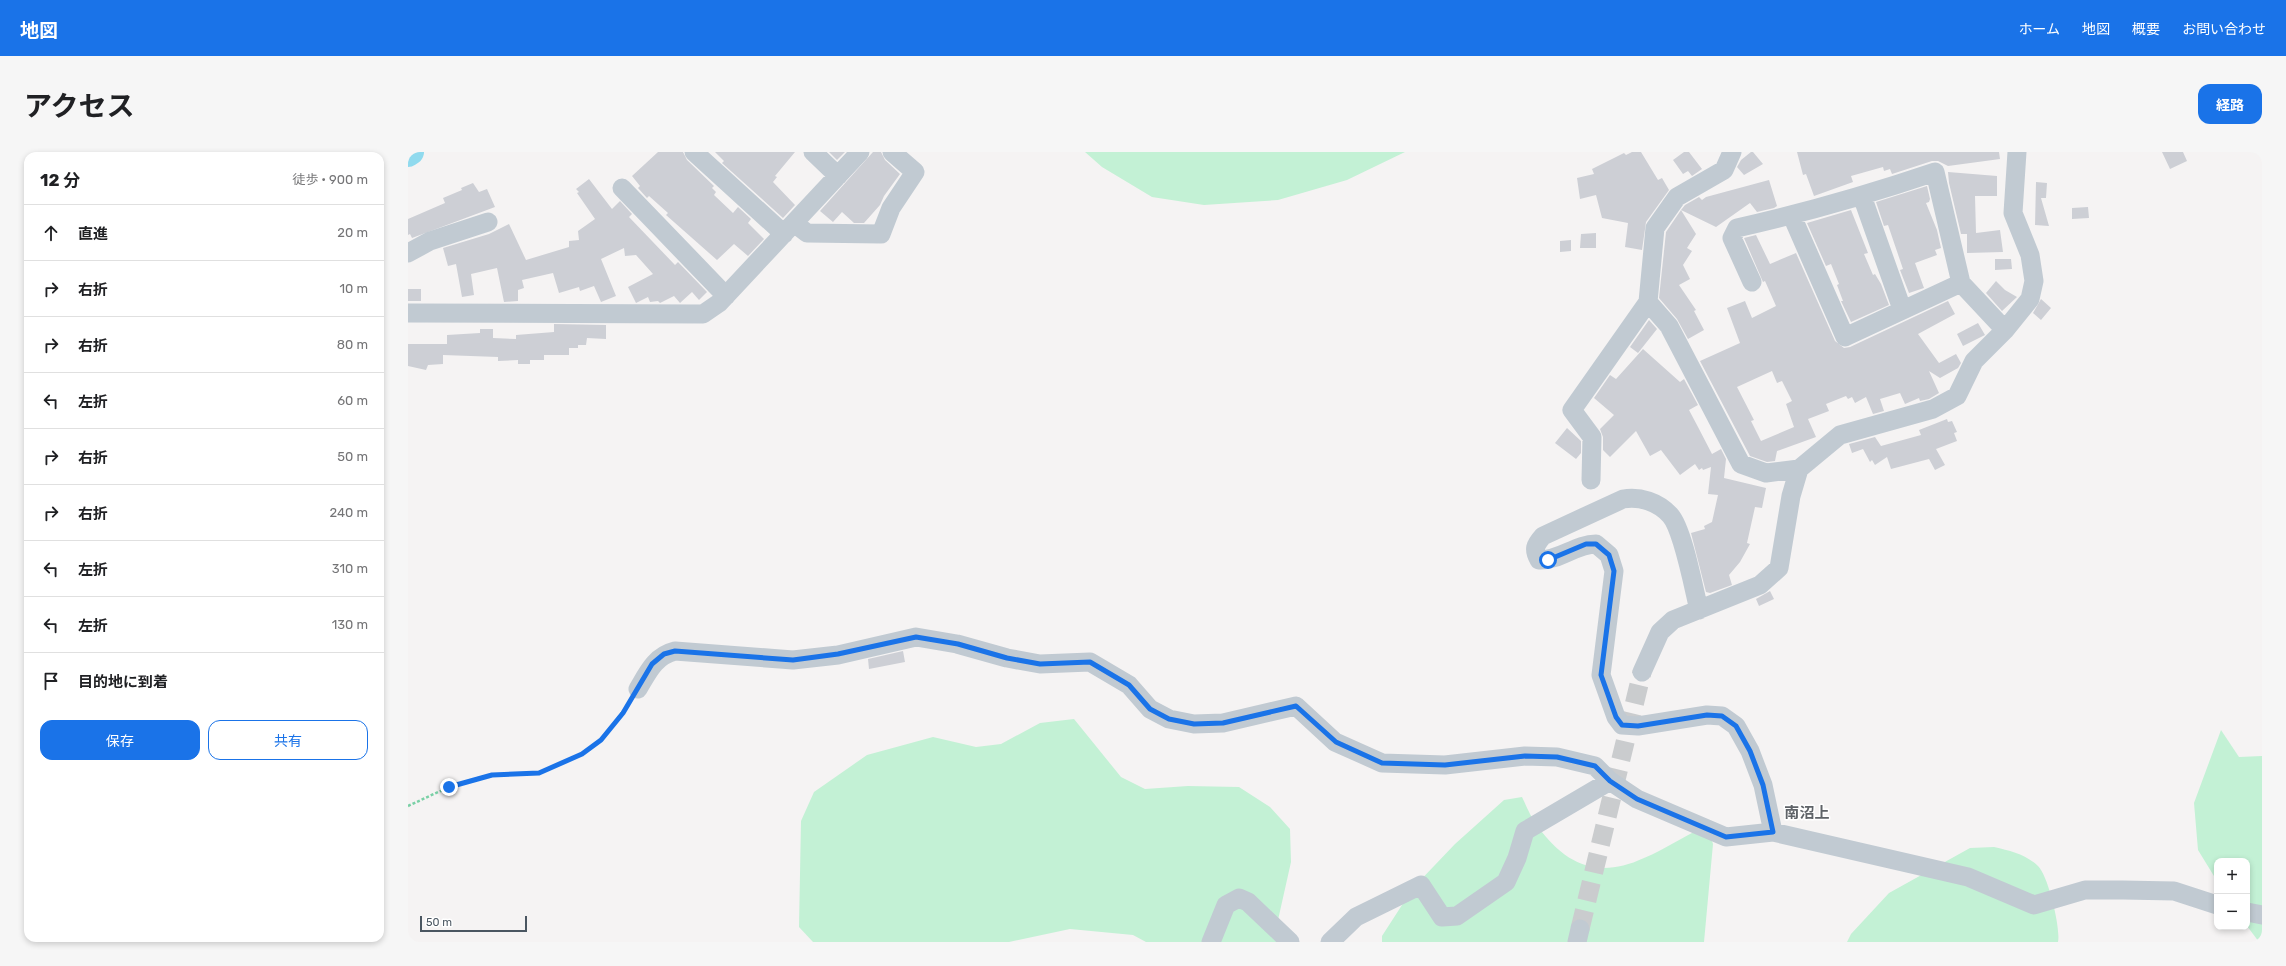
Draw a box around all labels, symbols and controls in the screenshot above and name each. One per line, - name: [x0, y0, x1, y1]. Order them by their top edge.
- text: 地図: [20, 19, 58, 42]
- text: ホーム: [2018, 21, 2060, 38]
- text: 地図: [2082, 21, 2110, 38]
- text: 概要: [2132, 21, 2160, 38]
- text: お問い合わせ: [2182, 21, 2266, 38]
- button: 経路: [2198, 84, 2262, 124]
- text: アクセス: [24, 90, 135, 123]
- text: 12 分: [40, 170, 80, 190]
- text: 徒歩 · 900 m: [292, 172, 368, 187]
- icon: ahead: [40, 222, 62, 244]
- text: 直進: [78, 225, 108, 243]
- text: 20 m: [337, 225, 368, 240]
- icon: right: [40, 278, 62, 300]
- text: 右折: [78, 281, 108, 299]
- text: 10 m: [339, 281, 368, 296]
- icon: right: [40, 334, 62, 356]
- text: 右折: [78, 337, 108, 355]
- text: 80 m: [337, 337, 368, 352]
- icon: left: [40, 390, 62, 412]
- text: 左折: [78, 393, 108, 411]
- text: 60 m: [337, 393, 368, 408]
- icon: right: [40, 446, 62, 468]
- text: 右折: [78, 449, 108, 467]
- text: 50 m: [337, 449, 368, 464]
- icon: right: [40, 502, 62, 524]
- text: 右折: [78, 505, 108, 523]
- text: 240 m: [329, 505, 368, 520]
- route start: [1539, 551, 1557, 569]
- icon: left: [40, 558, 62, 580]
- text: 左折: [78, 561, 108, 579]
- text: 310 m: [332, 561, 368, 576]
- icon: left: [40, 614, 62, 636]
- text: 左折: [78, 617, 108, 635]
- text: 130 m: [332, 617, 368, 632]
- icon: arrive: [40, 670, 62, 692]
- text: 目的地に到着: [78, 673, 168, 691]
- button: 保存: [40, 720, 200, 760]
- button: 共有: [208, 720, 368, 760]
- route end: [440, 778, 458, 796]
- district label: 南沼上: [1784, 804, 1830, 822]
- map controls: [2214, 858, 2250, 930]
- button: +: [2214, 858, 2250, 894]
- button: −: [2214, 894, 2250, 930]
- scale bar: [420, 914, 527, 933]
- text: 50 m: [426, 916, 452, 929]

